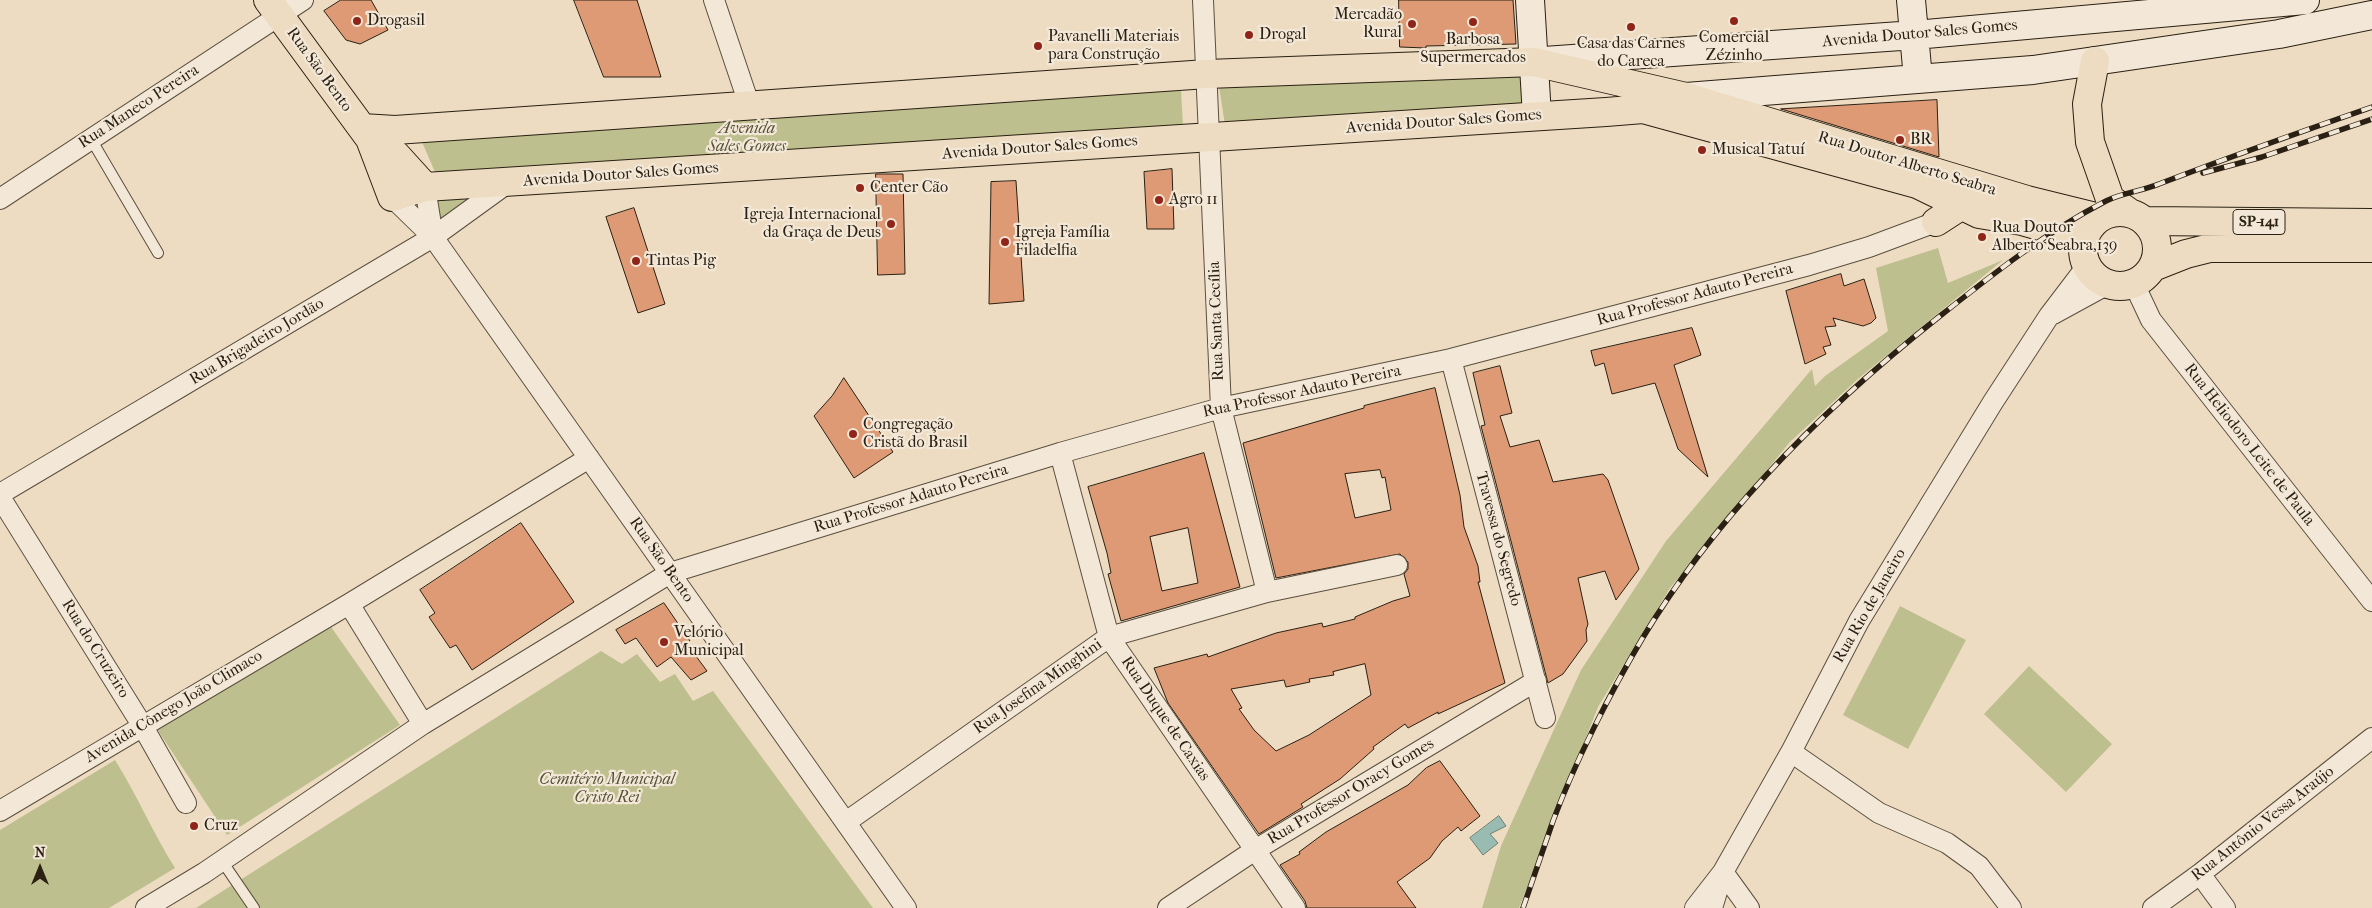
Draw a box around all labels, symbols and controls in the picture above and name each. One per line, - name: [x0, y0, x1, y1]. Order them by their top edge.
- place label: Mercadão Rural: [1334, 5, 1402, 43]
- place label: Drogasil: [367, 11, 425, 31]
- marker: Drogasil: [351, 15, 363, 27]
- marker: Comercial Zézinho: [1728, 15, 1740, 27]
- marker: Barbosa Supermercados: [1467, 16, 1479, 28]
- street label: Avenida Doutor Sales Gomes: [1822, 16, 2018, 52]
- marker: Mercadão Rural: [1406, 18, 1418, 30]
- marker: Casa das Carnes do Careca: [1625, 21, 1637, 33]
- street label: Rua São Bento: [282, 24, 356, 116]
- place label: Drogal: [1259, 25, 1306, 45]
- place label: Pavanelli Materiais para Construção: [1048, 27, 1179, 65]
- place label: Comercial Zézinho: [1699, 28, 1769, 66]
- marker: Drogal: [1243, 29, 1255, 41]
- place label: Barbosa Supermercados: [1420, 30, 1526, 68]
- place label: Casa das Carnes do Careca: [1577, 34, 1685, 72]
- marker: Pavanelli Materiais para Construção: [1032, 40, 1044, 52]
- street label: Rua Maneco Pereira: [75, 61, 203, 153]
- street label: Avenida Doutor Sales Gomes: [1346, 106, 1542, 138]
- park label: Avenida Sales Gomes: [708, 119, 786, 157]
- street label: Rua Doutor Alberto Seabra: [1815, 128, 1999, 200]
- place label: BR: [1910, 130, 1932, 150]
- street label: Avenida Doutor Sales Gomes: [942, 132, 1138, 164]
- marker: BR: [1894, 134, 1906, 146]
- place label: Musical Tatuí: [1712, 140, 1805, 160]
- marker: Musical Tatuí: [1696, 144, 1708, 156]
- street label: Avenida Doutor Sales Gomes: [523, 159, 719, 191]
- place label: Center Cão: [870, 178, 948, 198]
- marker: Center Cão: [854, 182, 866, 194]
- place label: Agro 11: [1169, 190, 1218, 210]
- marker: Agro 11: [1153, 194, 1165, 206]
- place label: Igreja Internacional da Graça de Deus: [743, 205, 881, 243]
- road number: SP-141: [2233, 210, 2285, 234]
- marker: Igreja Internacional da Graça de Deus: [885, 218, 897, 230]
- place label: Rua Doutor Alberto Seabra,139: [1992, 218, 2117, 256]
- place label: Igreja Família Filadelfia: [1015, 223, 1110, 261]
- marker: Rua Doutor Alberto Seabra,139: [1976, 231, 1988, 243]
- marker: Igreja Família Filadelfia: [999, 236, 1011, 248]
- place label: Tintas Pig: [646, 251, 716, 271]
- marker: Tintas Pig: [630, 255, 642, 267]
- street label: Rua Professor Adauto Pereira: [1595, 260, 1795, 330]
- street label: Rua Santa Cecília: [1205, 261, 1229, 381]
- street label: Rua Brigadeiro Jordão: [186, 294, 328, 390]
- street label: Rua Heliodoro Leite de Paula: [2180, 360, 2318, 530]
- street label: Rua Professor Adauto Pereira: [1201, 362, 1403, 422]
- place label: Congregação Cristã do Brasil: [863, 415, 968, 453]
- marker: Congregação Cristã do Brasil: [847, 428, 859, 440]
- street label: Rua Professor Adauto Pereira: [812, 460, 1010, 538]
- street label: Travessa do Segredo: [1471, 470, 1525, 608]
- street label: Rua São Bento: [625, 514, 697, 606]
- street label: Rua Rio de Janeiro: [1829, 545, 1911, 667]
- street label: Rua do Cruzeiro: [57, 596, 133, 702]
- place label: Velório Municipal: [674, 623, 744, 661]
- street label: Rua Josefina Minghini: [970, 635, 1106, 739]
- marker: Velório Municipal: [658, 636, 670, 648]
- street label: Avenida Cônego João Climaco: [82, 646, 266, 768]
- street label: Rua Duque de Caxias: [1116, 653, 1214, 785]
- street label: Rua Professor Oracy Gomes: [1264, 735, 1438, 849]
- street label: Rua Antônio Vessa Araújo: [2188, 762, 2338, 886]
- park label: Cemitério Municipal Cristo Rei: [539, 770, 675, 808]
- place label: Cruz: [204, 816, 238, 836]
- marker: Cruz: [188, 820, 200, 832]
- north arrow: [15, 843, 65, 893]
- text: N: [35, 844, 45, 861]

